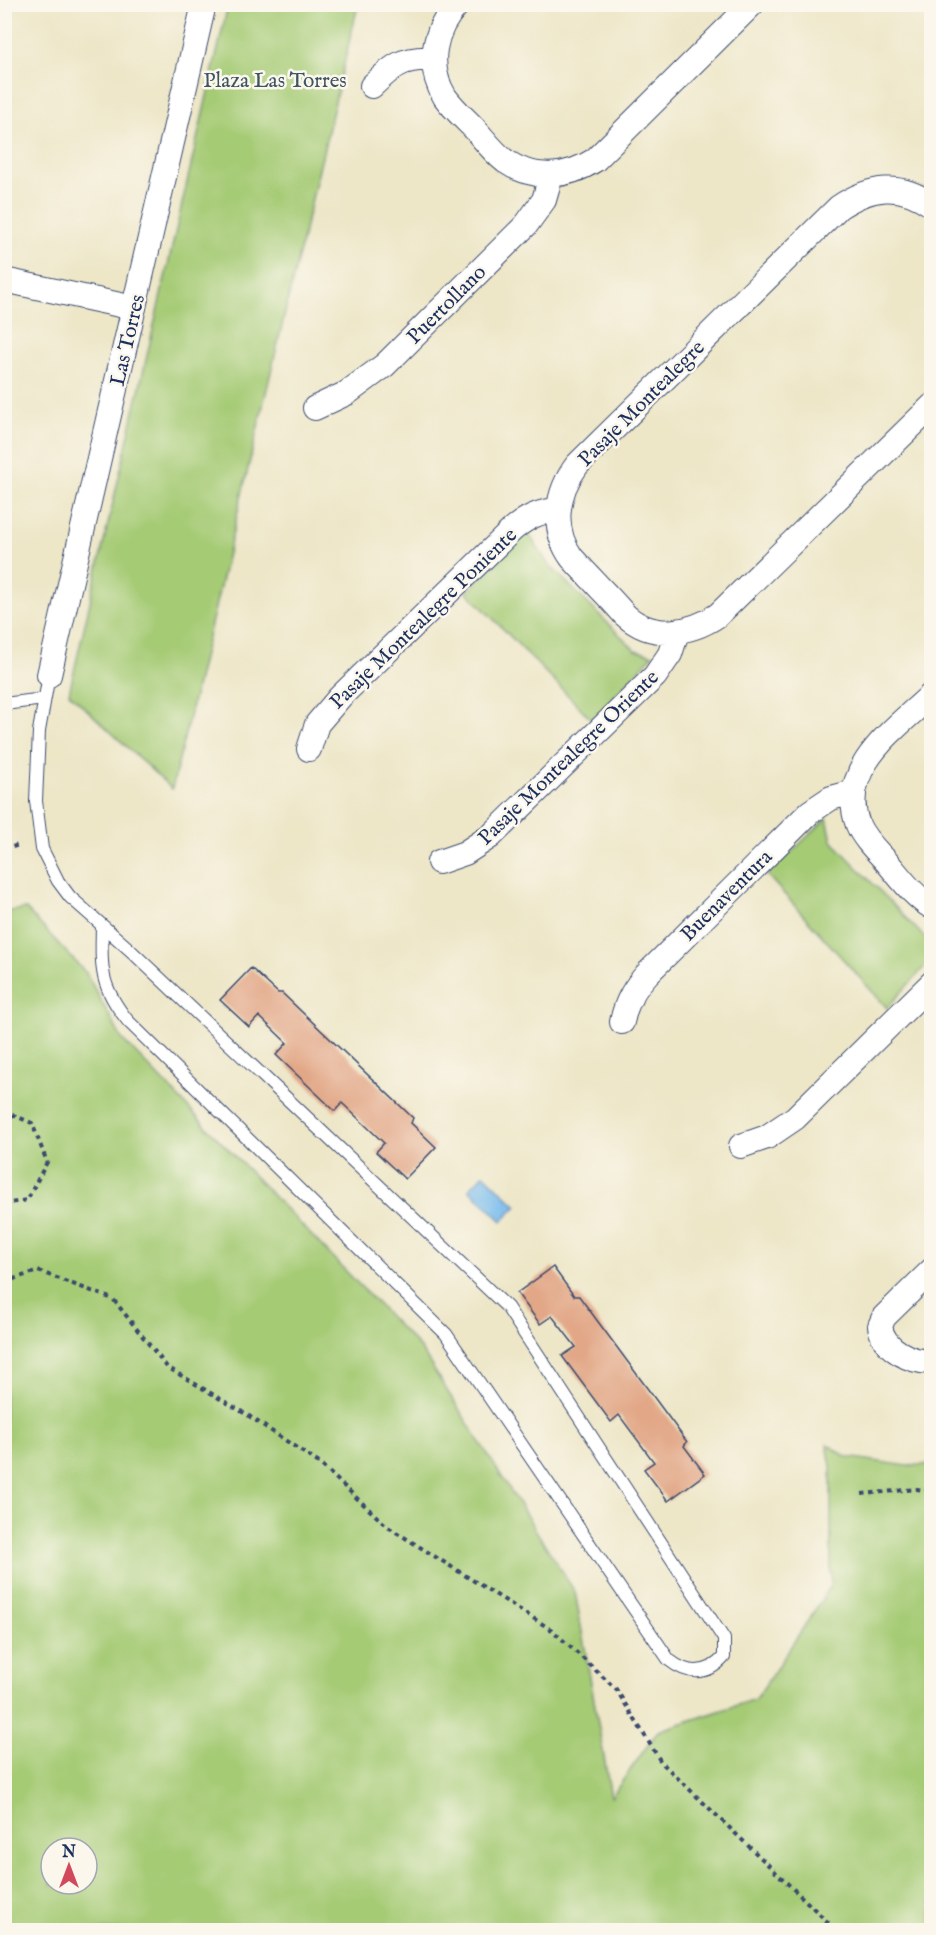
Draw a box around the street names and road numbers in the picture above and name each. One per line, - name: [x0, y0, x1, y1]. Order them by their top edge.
- street label: Puertollano: [402, 260, 493, 351]
- street label: Las Torres: [105, 292, 152, 389]
- street label: Pasaje Montealegre: [573, 335, 711, 473]
- street label: Pasaje Montealegre Poniente: [325, 522, 524, 716]
- street label: Pasaje Montealegre Oriente: [473, 664, 666, 852]
- street label: Buenaventura: [675, 844, 779, 948]

